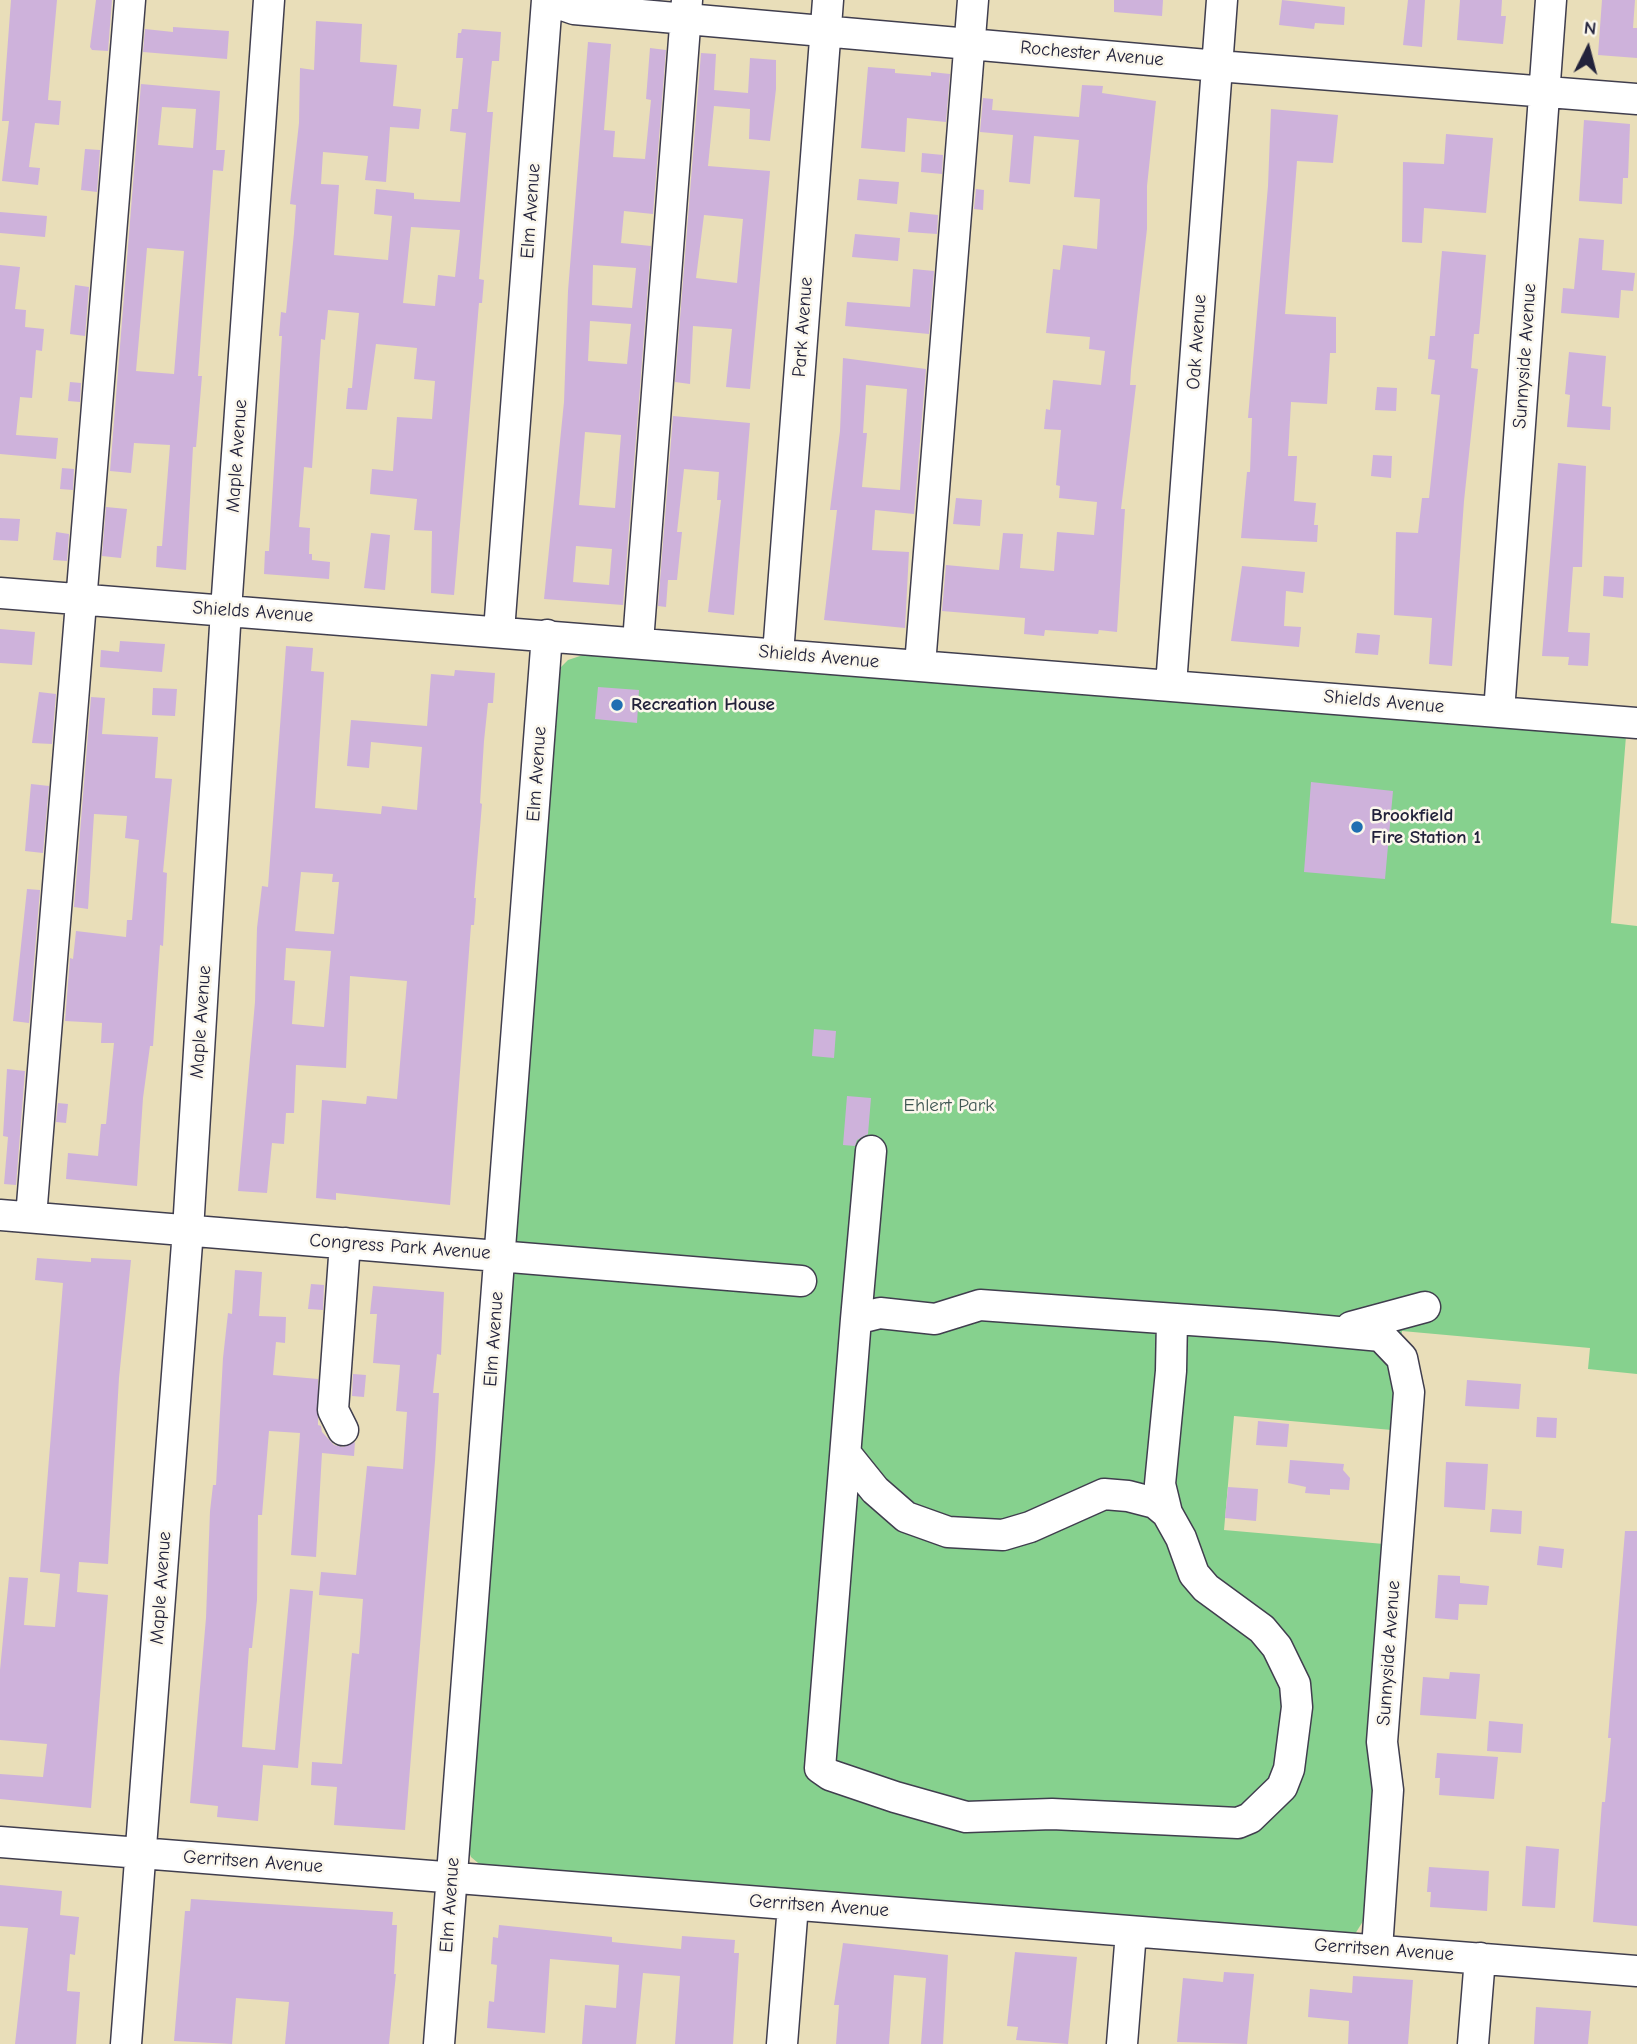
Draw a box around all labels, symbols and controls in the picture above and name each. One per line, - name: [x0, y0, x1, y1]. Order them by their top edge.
- north arrow: [1553, 14, 1623, 84]
- text: N: [1583, 17, 1597, 40]
- street label: Rochester Avenue: [1019, 36, 1165, 72]
- street label: Elm Avenue: [516, 163, 546, 259]
- street label: Park Avenue: [788, 276, 818, 378]
- street label: Sunnyside Avenue: [1509, 283, 1541, 429]
- street label: Oak Avenue: [1182, 294, 1212, 390]
- street label: Maple Avenue: [222, 398, 252, 514]
- street label: Shields Avenue: [192, 596, 314, 628]
- street label: Shields Avenue: [758, 640, 880, 674]
- street label: Shields Avenue: [1323, 685, 1445, 719]
- place label: Recreation House: [631, 694, 775, 716]
- marker: Recreation House: [609, 697, 625, 713]
- street label: Elm Avenue: [522, 726, 552, 822]
- place label: Brookfield Fire Station 1: [1371, 805, 1481, 849]
- marker: Brookfield Fire Station 1: [1349, 819, 1365, 835]
- street label: Maple Avenue: [186, 964, 216, 1080]
- park label: Ehlert Park: [903, 1095, 995, 1117]
- street label: Congress Park Avenue: [309, 1229, 491, 1265]
- street label: Elm Avenue: [479, 1291, 509, 1387]
- street label: Maple Avenue: [146, 1530, 176, 1646]
- street label: Sunnyside Avenue: [1373, 1580, 1405, 1726]
- street label: Gerritsen Avenue: [182, 1846, 324, 1878]
- street label: Elm Avenue: [435, 1857, 465, 1953]
- street label: Gerritsen Avenue: [748, 1890, 890, 1922]
- street label: Gerritsen Avenue: [1313, 1934, 1455, 1966]

